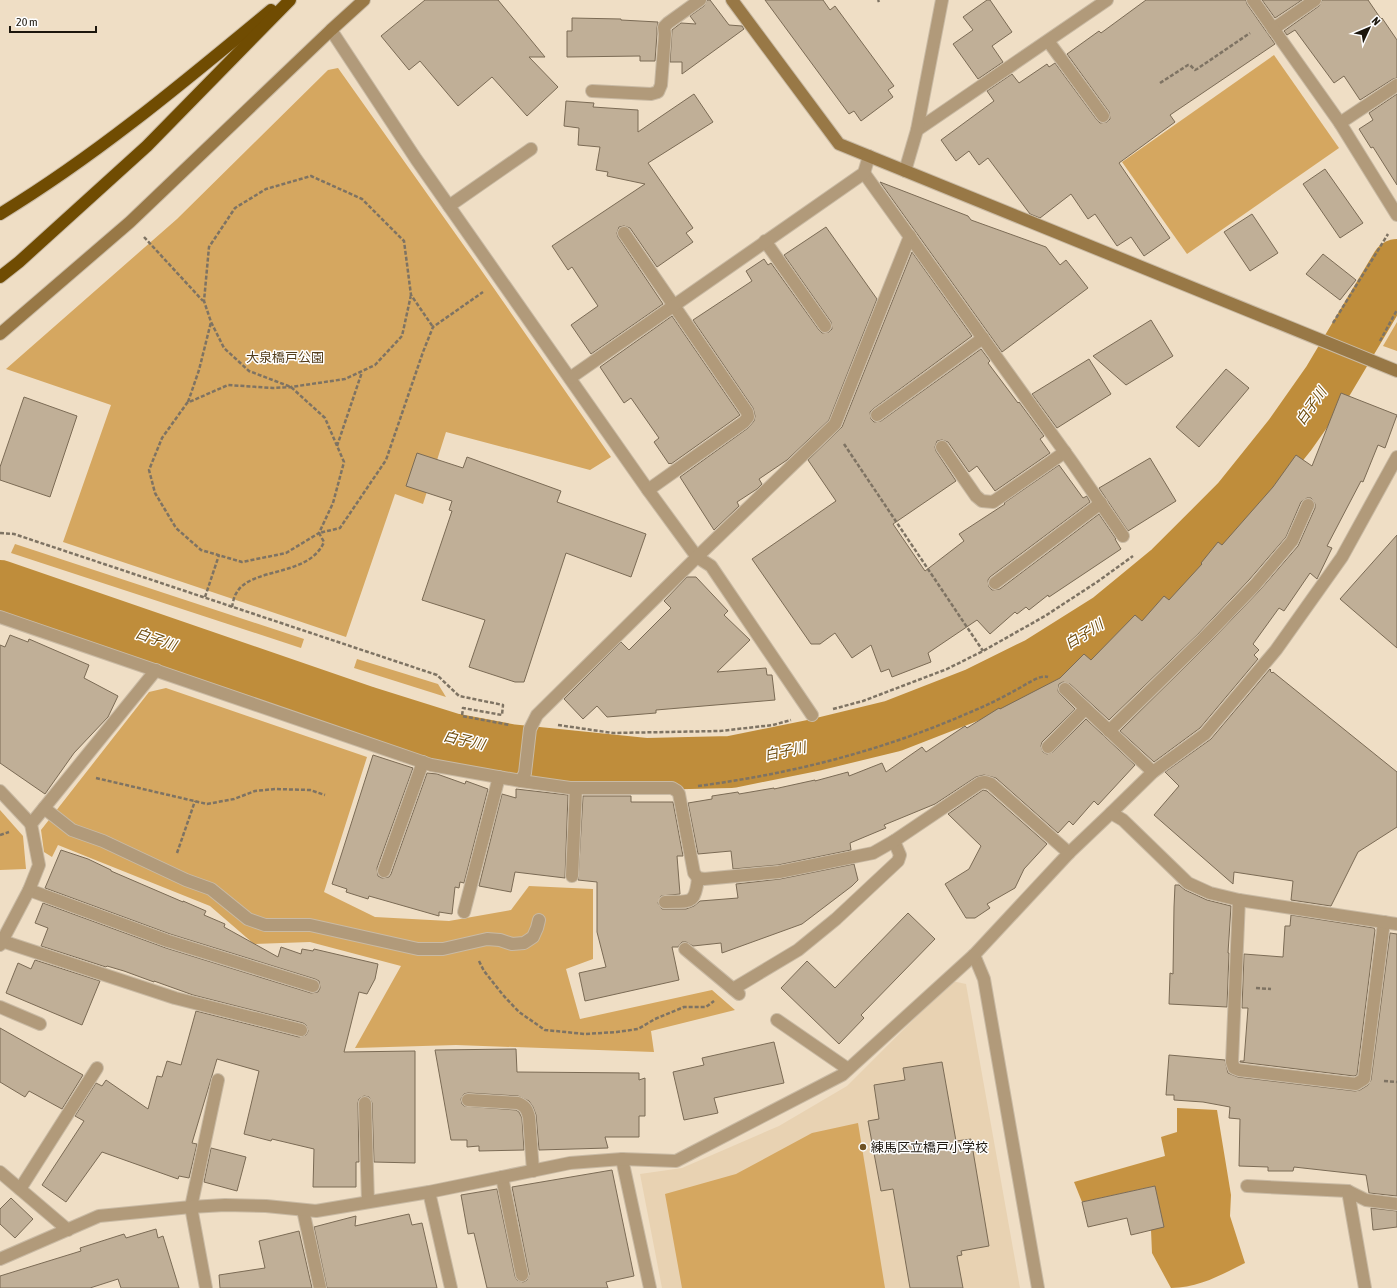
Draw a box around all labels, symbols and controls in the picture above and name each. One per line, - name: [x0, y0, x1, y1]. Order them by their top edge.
- scale bar: [10, 8, 96, 34]
- north arrow: [1349, 8, 1389, 48]
- text: 20 m: [16, 15, 38, 29]
- text: N: [1370, 15, 1383, 28]
- park label: 大泉橋戸公園: [246, 350, 324, 365]
- water label: 白子川: [1292, 383, 1331, 428]
- water label: 白子川: [1062, 615, 1108, 652]
- water label: 白子川: [134, 625, 180, 654]
- water label: 白子川: [442, 727, 488, 753]
- water label: 白子川: [763, 738, 809, 763]
- place label: 練馬区立橋戸小学校: [871, 1140, 988, 1155]
- marker: 練馬区立橋戸小学校: [858, 1142, 868, 1152]

